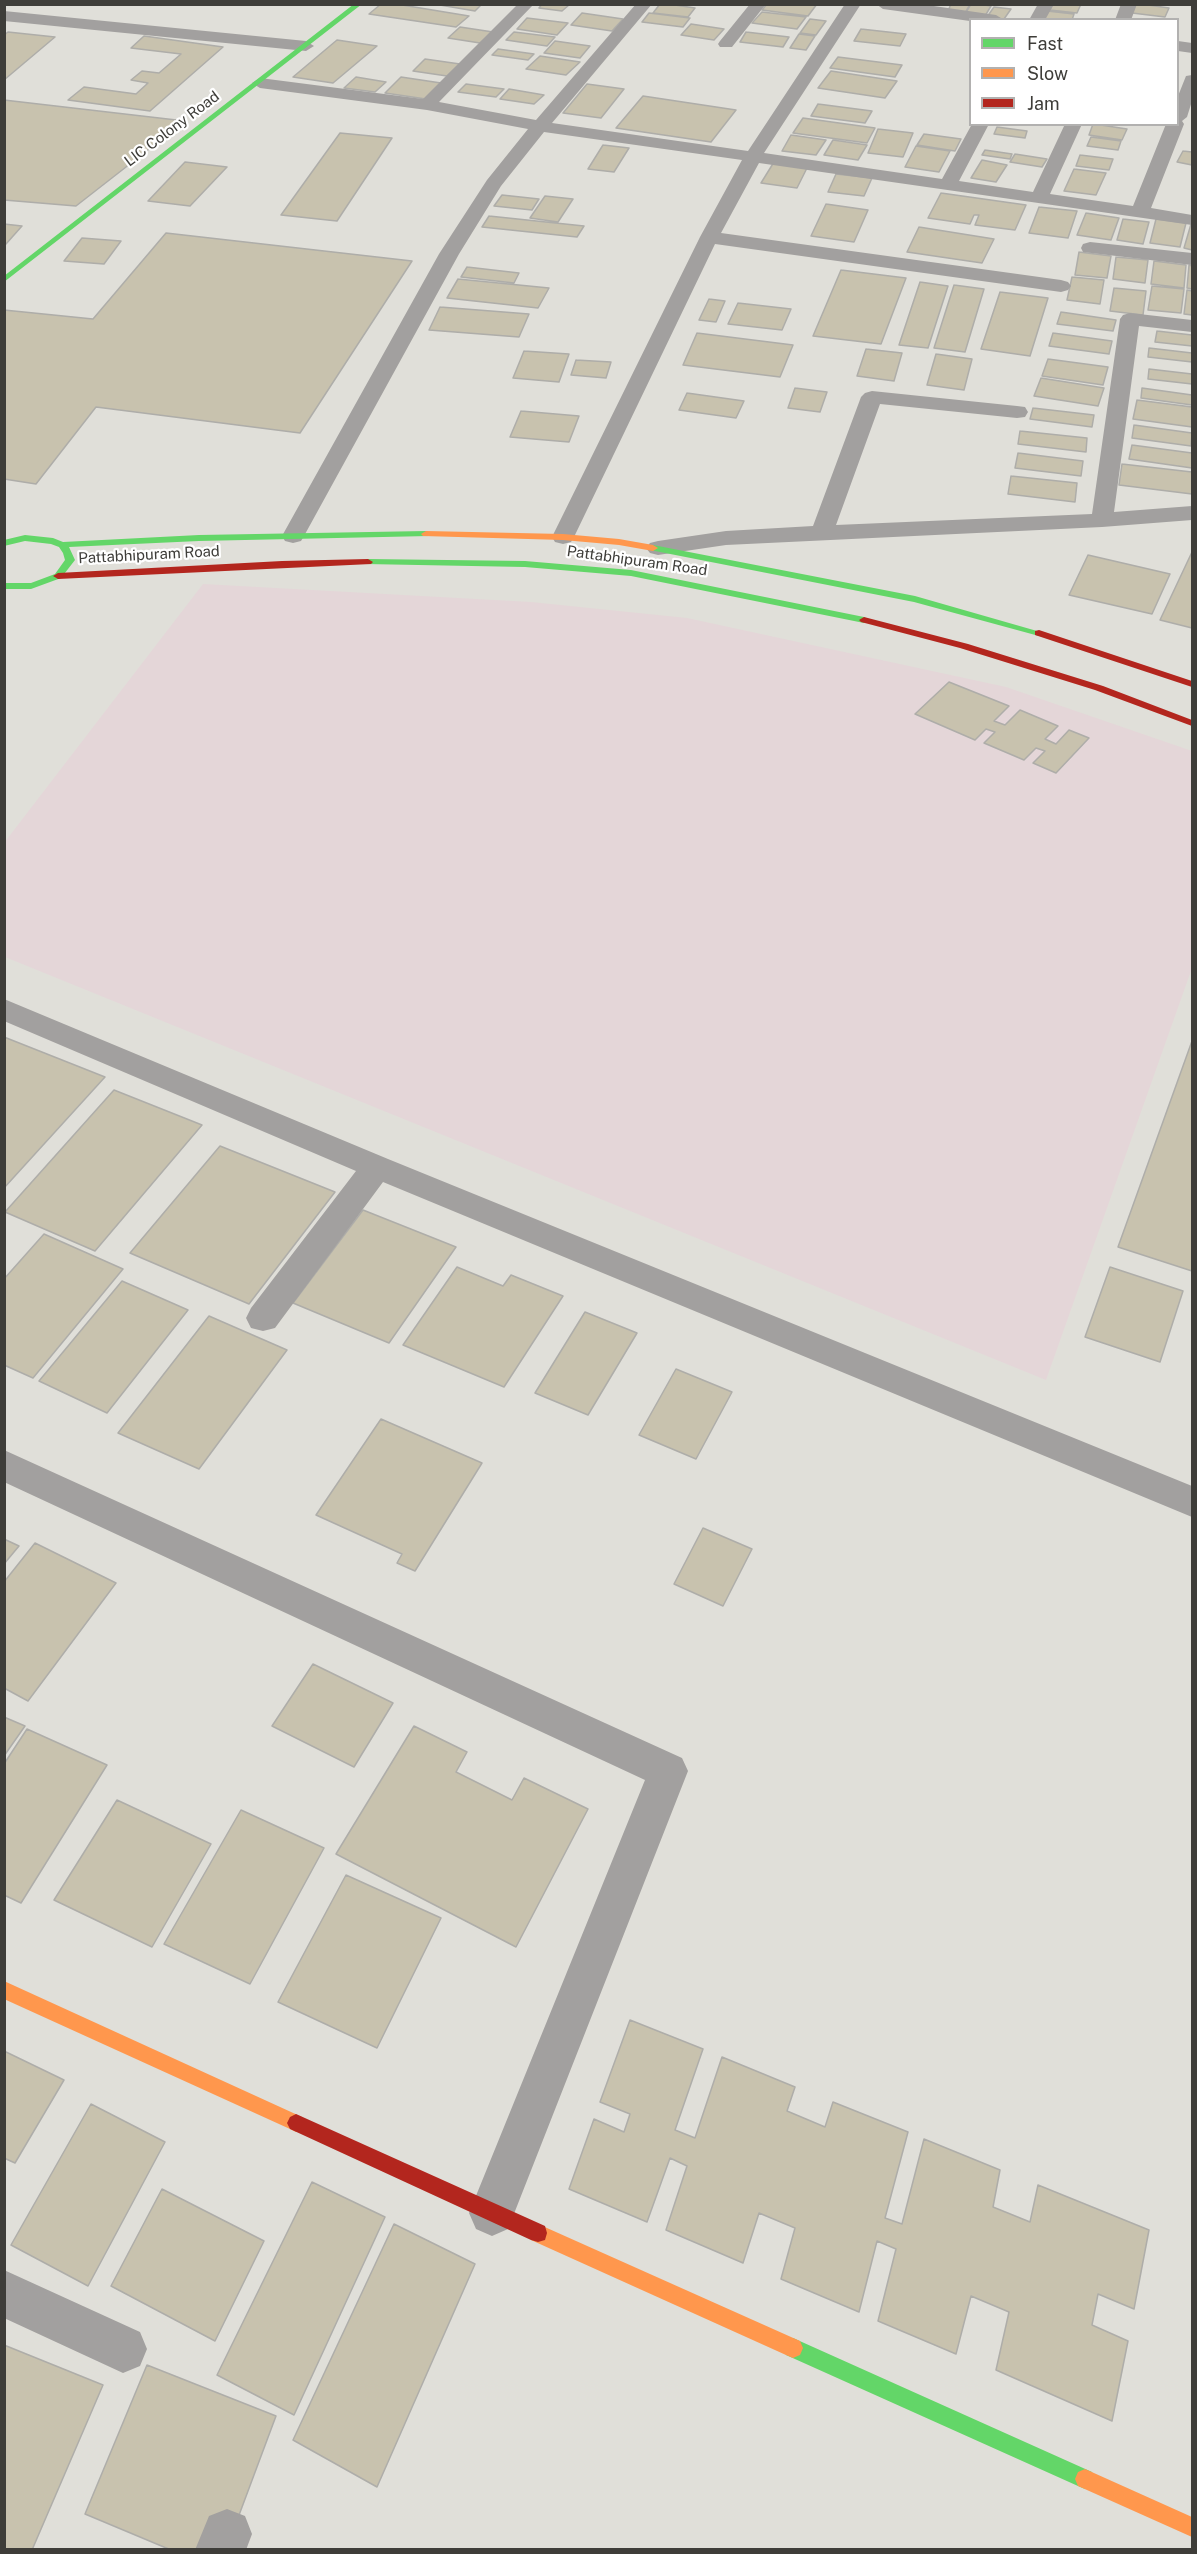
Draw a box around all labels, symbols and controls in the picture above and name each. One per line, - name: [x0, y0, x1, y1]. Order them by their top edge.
- legend: [969, 18, 1179, 126]
- text: Fast: [1027, 33, 1063, 54]
- text: Slow: [1027, 63, 1068, 84]
- street label: LIC Colony Road: [121, 88, 223, 170]
- text: Jam: [1027, 93, 1060, 114]
- street label: Pattabhipuram Road: [78, 542, 220, 568]
- street label: Pattabhipuram Road: [566, 542, 708, 580]

